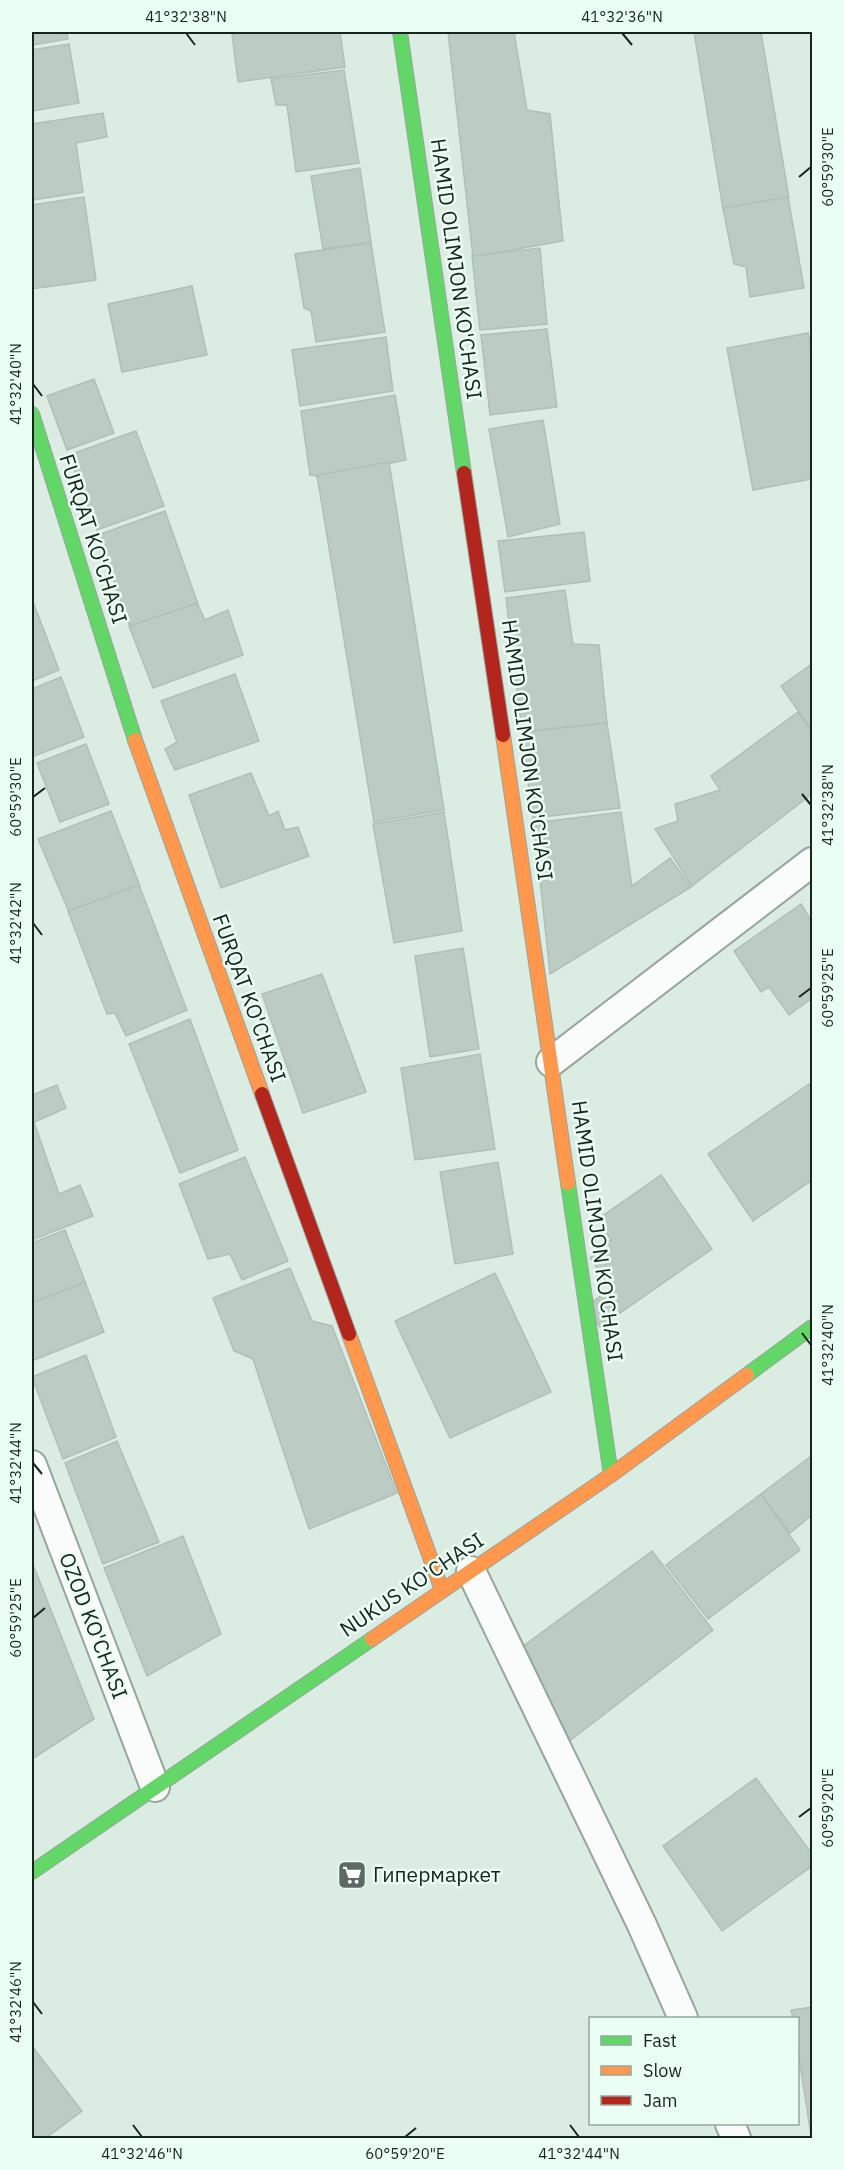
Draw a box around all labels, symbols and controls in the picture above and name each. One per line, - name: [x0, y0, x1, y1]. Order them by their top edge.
- text: 41°32'38"N: [145, 7, 227, 26]
- text: 41°32'36"N: [581, 7, 663, 26]
- text: 60°59'30"E: [818, 127, 837, 207]
- street label: HAMID OLIMJON KO'CHASI: [425, 137, 489, 401]
- text: 41°32'40"N: [6, 343, 25, 425]
- street label: FURQAT KO'CHASI: [53, 450, 135, 627]
- street label: HAMID OLIMJON KO'CHASI: [496, 618, 560, 882]
- text: 60°59'30"E: [6, 757, 25, 837]
- text: 41°32'38"N: [818, 764, 837, 846]
- text: 41°32'42"N: [6, 882, 25, 964]
- street label: FURQAT KO'CHASI: [206, 910, 293, 1086]
- text: 60°59'25"E: [818, 948, 837, 1028]
- street label: HAMID OLIMJON KO'CHASI: [566, 1099, 630, 1363]
- text: 41°32'40"N: [818, 1304, 837, 1386]
- text: 41°32'44"N: [6, 1422, 25, 1504]
- street label: NUKUS KO'CHASI: [334, 1526, 489, 1643]
- street label: OZOD KO'CHASI: [53, 1548, 135, 1703]
- text: 60°59'25"E: [6, 1578, 25, 1658]
- text: 60°59'20"E: [818, 1768, 837, 1848]
- supermarket icon: Гипермаркет: [336, 1859, 368, 1891]
- place label: Гипермаркет: [373, 1860, 501, 1888]
- text: 41°32'46"N: [6, 1961, 25, 2043]
- legend: [589, 2017, 799, 2125]
- text: Fast: [643, 2029, 677, 2052]
- text: Slow: [643, 2059, 682, 2082]
- text: Jam: [643, 2089, 678, 2112]
- text: 41°32'46"N: [101, 2144, 183, 2163]
- text: 60°59'20"E: [365, 2144, 445, 2163]
- text: 41°32'44"N: [538, 2144, 620, 2163]

